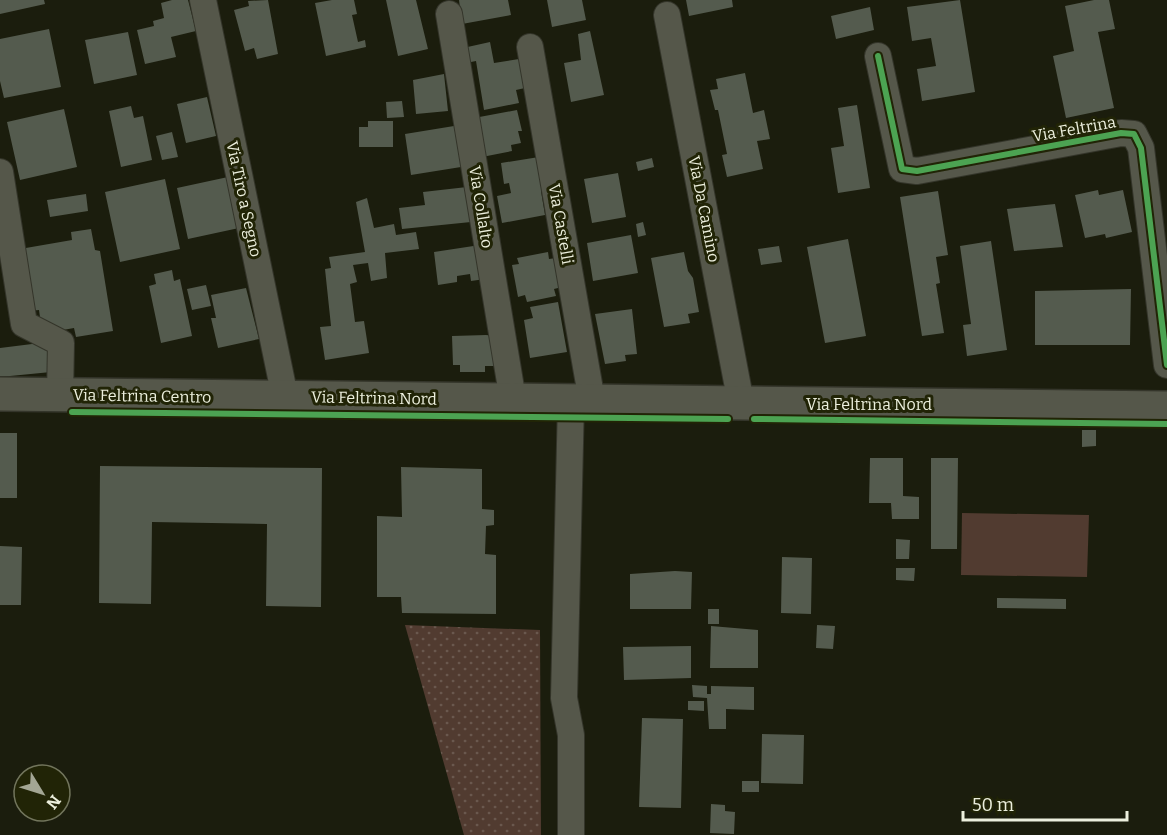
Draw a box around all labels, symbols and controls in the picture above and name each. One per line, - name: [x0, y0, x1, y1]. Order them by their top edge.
- street label: Via Feltrina: [1031, 112, 1118, 146]
- street label: Via Tiro a Segno: [222, 139, 266, 259]
- street label: Via Da Camino: [684, 154, 724, 264]
- street label: Via Collalto: [465, 164, 497, 250]
- street label: Via Castelli: [545, 182, 577, 266]
- street label: Via Feltrina Centro: [73, 385, 211, 407]
- street label: Via Feltrina Nord: [311, 387, 438, 409]
- street label: Via Feltrina Nord: [806, 395, 932, 414]
- north arrow: [12, 763, 72, 823]
- scale bar: [963, 784, 1126, 822]
- text: N: [42, 791, 65, 813]
- text: 50 m: [972, 794, 1014, 816]

